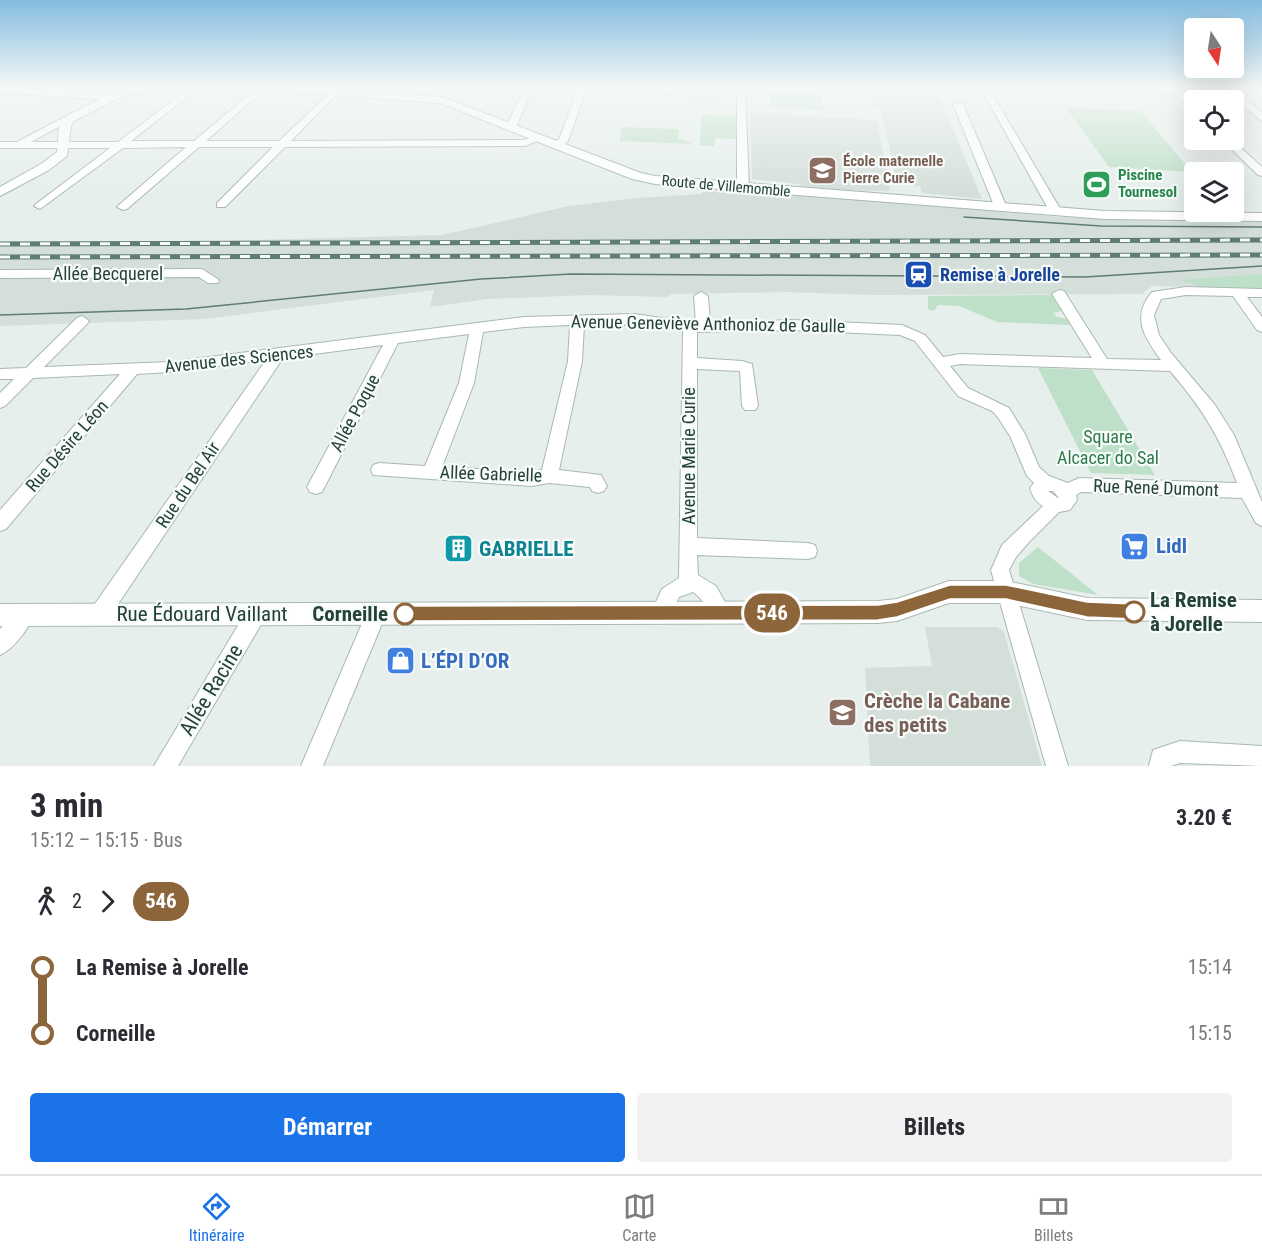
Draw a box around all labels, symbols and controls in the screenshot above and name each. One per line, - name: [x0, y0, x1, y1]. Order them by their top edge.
- north arrow: [1184, 18, 1244, 78]
- map controls: [1184, 18, 1244, 222]
- button: locate: [1184, 90, 1244, 150]
- place label: École maternelle Pierre Curie: [843, 152, 943, 187]
- school or university icon: École maternelle Pierre Curie: [806, 154, 838, 186]
- button: layers: [1184, 162, 1244, 222]
- place label: Piscine Tournesol: [1118, 166, 1177, 201]
- sports icon: Piscine Tournesol: [1081, 168, 1113, 200]
- street label: Route de Villemomble: [661, 171, 791, 201]
- station icon: Remise à Jorelle: [903, 259, 935, 291]
- street label: Allée Becquerel: [53, 263, 163, 284]
- place label: Remise à Jorelle: [940, 264, 1060, 285]
- street label: Avenue Geneviève Anthonioz de Gaulle: [571, 311, 845, 336]
- street label: Avenue des Sciences: [163, 340, 314, 377]
- street label: Allée Poque: [325, 370, 384, 455]
- street label: Avenue Marie Curie: [678, 387, 699, 525]
- street label: Rue Désire Léon: [21, 396, 112, 496]
- park label: Square Alcacer do Sal: [1057, 426, 1159, 468]
- street label: Rue du Bel Air: [151, 437, 224, 532]
- street label: Allée Gabrielle: [439, 461, 543, 486]
- street label: Rue René Dumont: [1093, 475, 1219, 500]
- supermarket icon: Lidl: [1119, 530, 1151, 562]
- building icon: GABRIELLE: [442, 533, 474, 565]
- place label: Lidl: [1156, 534, 1187, 558]
- place label: GABRIELLE: [479, 537, 574, 561]
- place label: La Remise à Jorelle: [1150, 588, 1237, 636]
- line badge: 546: [738, 594, 806, 632]
- text: 546: [756, 601, 788, 625]
- marker: La Remise à Jorelle: [1123, 601, 1145, 623]
- street label: Rue Édouard Vaillant: [116, 602, 288, 626]
- place label: Corneille: [312, 602, 388, 626]
- marker: Corneille: [394, 603, 416, 625]
- street label: Allée Racine: [174, 640, 248, 740]
- shop icon: L’ÉPI D’OR: [384, 645, 416, 677]
- place label: L’ÉPI D’OR: [421, 649, 510, 673]
- place label: Crèche la Cabane des petits: [864, 689, 1010, 737]
- school or university icon: Crèche la Cabane des petits: [827, 697, 859, 729]
- text: 3 min: [30, 786, 103, 825]
- text: 3.20 €: [1176, 805, 1232, 830]
- text: 15:12 – 15:15 · Bus: [30, 828, 183, 852]
- icon: walk: [30, 885, 63, 918]
- icon: forward: [91, 885, 124, 918]
- text: 2: [72, 889, 82, 913]
- text: 546: [145, 889, 177, 913]
- text: La Remise à Jorelle: [76, 955, 249, 980]
- text: 15:14: [1188, 955, 1232, 979]
- text: Corneille: [76, 1021, 155, 1046]
- text: 15:15: [1188, 1021, 1232, 1045]
- button: Démarrer: [30, 1093, 625, 1162]
- button: Billets: [637, 1093, 1232, 1162]
- tab: Itinéraire: [189, 1190, 245, 1245]
- tab: Carte: [622, 1190, 656, 1245]
- tab: Billets: [1034, 1190, 1073, 1245]

